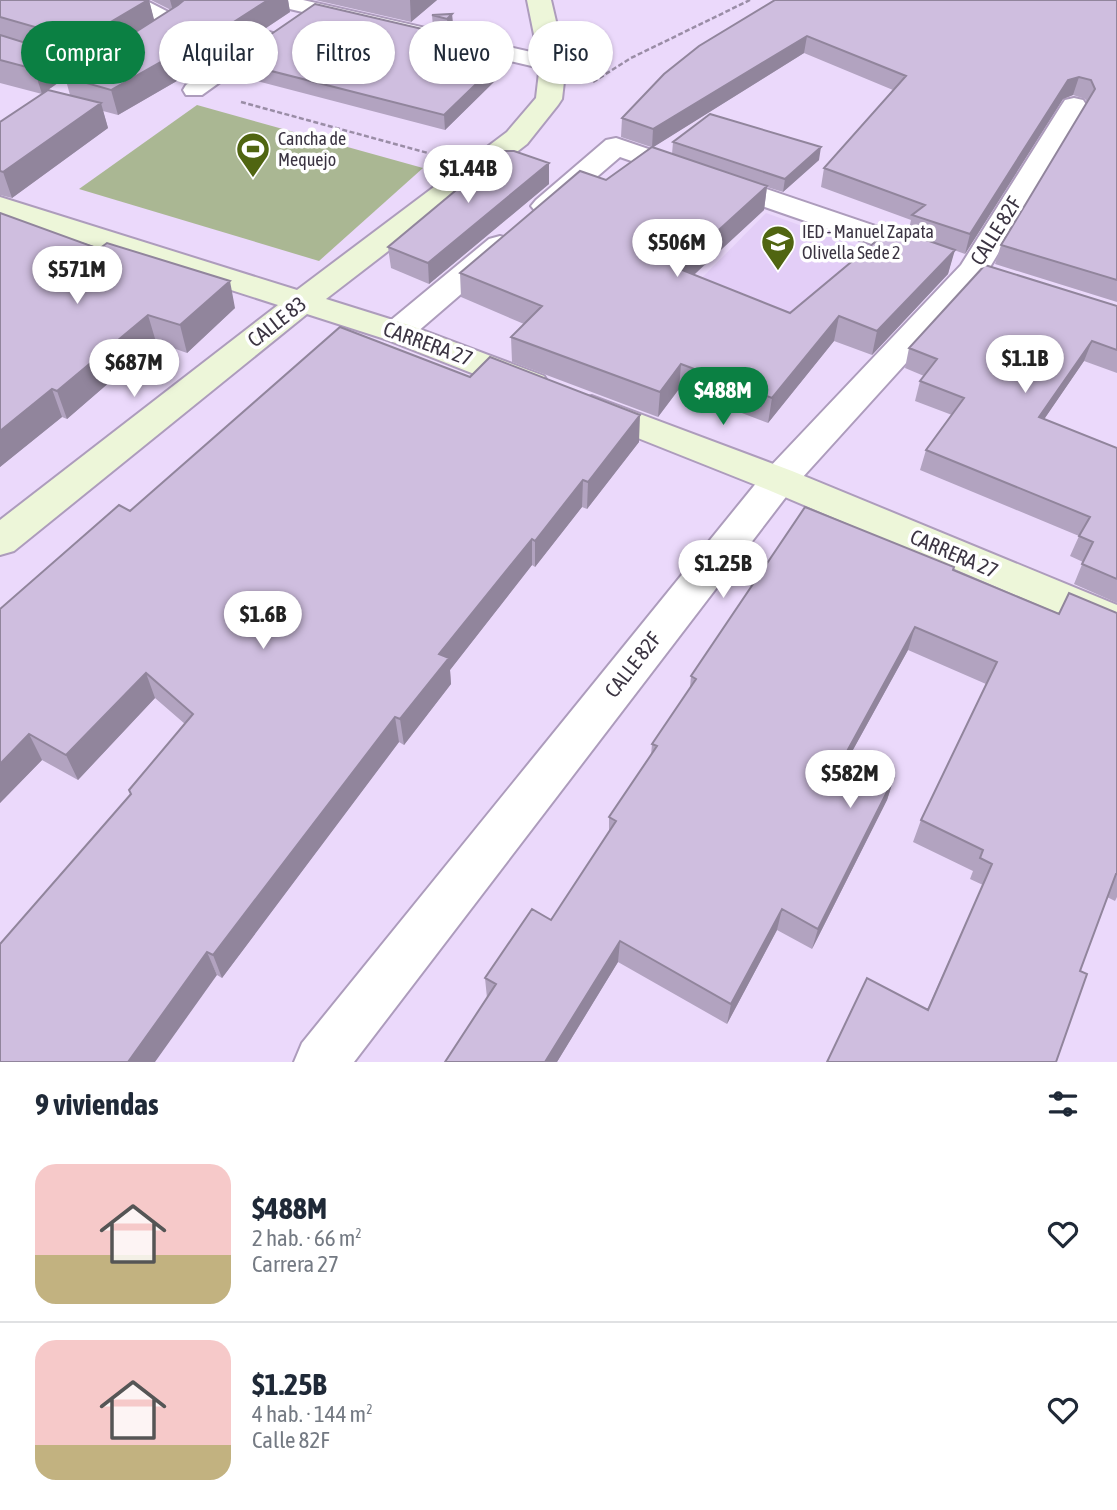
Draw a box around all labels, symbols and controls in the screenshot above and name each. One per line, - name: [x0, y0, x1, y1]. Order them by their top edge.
- chip: Comprar: [21, 21, 145, 84]
- chip: Alquilar: [159, 21, 278, 84]
- chip: Filtros: [292, 21, 395, 84]
- chip: Nuevo: [409, 21, 514, 84]
- chip: Piso: [528, 21, 613, 84]
- place label: Cancha de Mequejo: [278, 128, 346, 170]
- sports icon: Cancha de Mequejo: [234, 130, 272, 179]
- pin: $1.44B: [411, 146, 525, 205]
- text: $1.44B: [439, 155, 497, 181]
- street label: CALLE 82F: [965, 191, 1026, 269]
- pin: $506M: [628, 219, 726, 279]
- place label: IED - Manuel Zapata Olivella Sede 2: [802, 221, 934, 263]
- school or university icon: IED - Manuel Zapata Olivella Sede 2: [759, 223, 797, 272]
- text: $506M: [648, 229, 706, 255]
- pin: $571M: [28, 246, 126, 306]
- text: $571M: [48, 256, 106, 282]
- street label: CALLE 83: [242, 291, 310, 351]
- street label: CARRERA 27: [380, 316, 476, 370]
- pin: $1.1B: [976, 336, 1074, 395]
- pin: $687M: [85, 340, 183, 399]
- text: $1.1B: [1002, 345, 1048, 371]
- text: $687M: [105, 349, 163, 375]
- pin: $488M: [674, 368, 772, 427]
- text: $488M: [694, 377, 752, 403]
- street label: CARRERA 27: [907, 524, 1002, 582]
- pin: $1.25B: [666, 540, 780, 600]
- text: $1.25B: [694, 550, 752, 576]
- pin: $1.6B: [214, 592, 312, 651]
- text: $1.6B: [240, 601, 286, 627]
- street label: CALLE 82F: [599, 627, 665, 702]
- pin: $582M: [801, 750, 899, 810]
- text: $582M: [821, 760, 879, 786]
- icon: filters: [1044, 1085, 1082, 1123]
- text: 9 viviendas: [35, 1087, 159, 1121]
- text: $488M: [252, 1191, 327, 1225]
- icon: home: [91, 1192, 175, 1276]
- icon: heart: [1044, 1215, 1082, 1253]
- text: 2 hab. · 66 m²: [252, 1225, 362, 1251]
- text: Carrera 27: [252, 1251, 339, 1277]
- text: $1.25B: [252, 1367, 326, 1401]
- icon: home: [91, 1368, 175, 1452]
- icon: heart: [1044, 1391, 1082, 1429]
- text: 4 hab. · 144 m²: [252, 1401, 373, 1427]
- text: Calle 82F: [252, 1427, 330, 1453]

